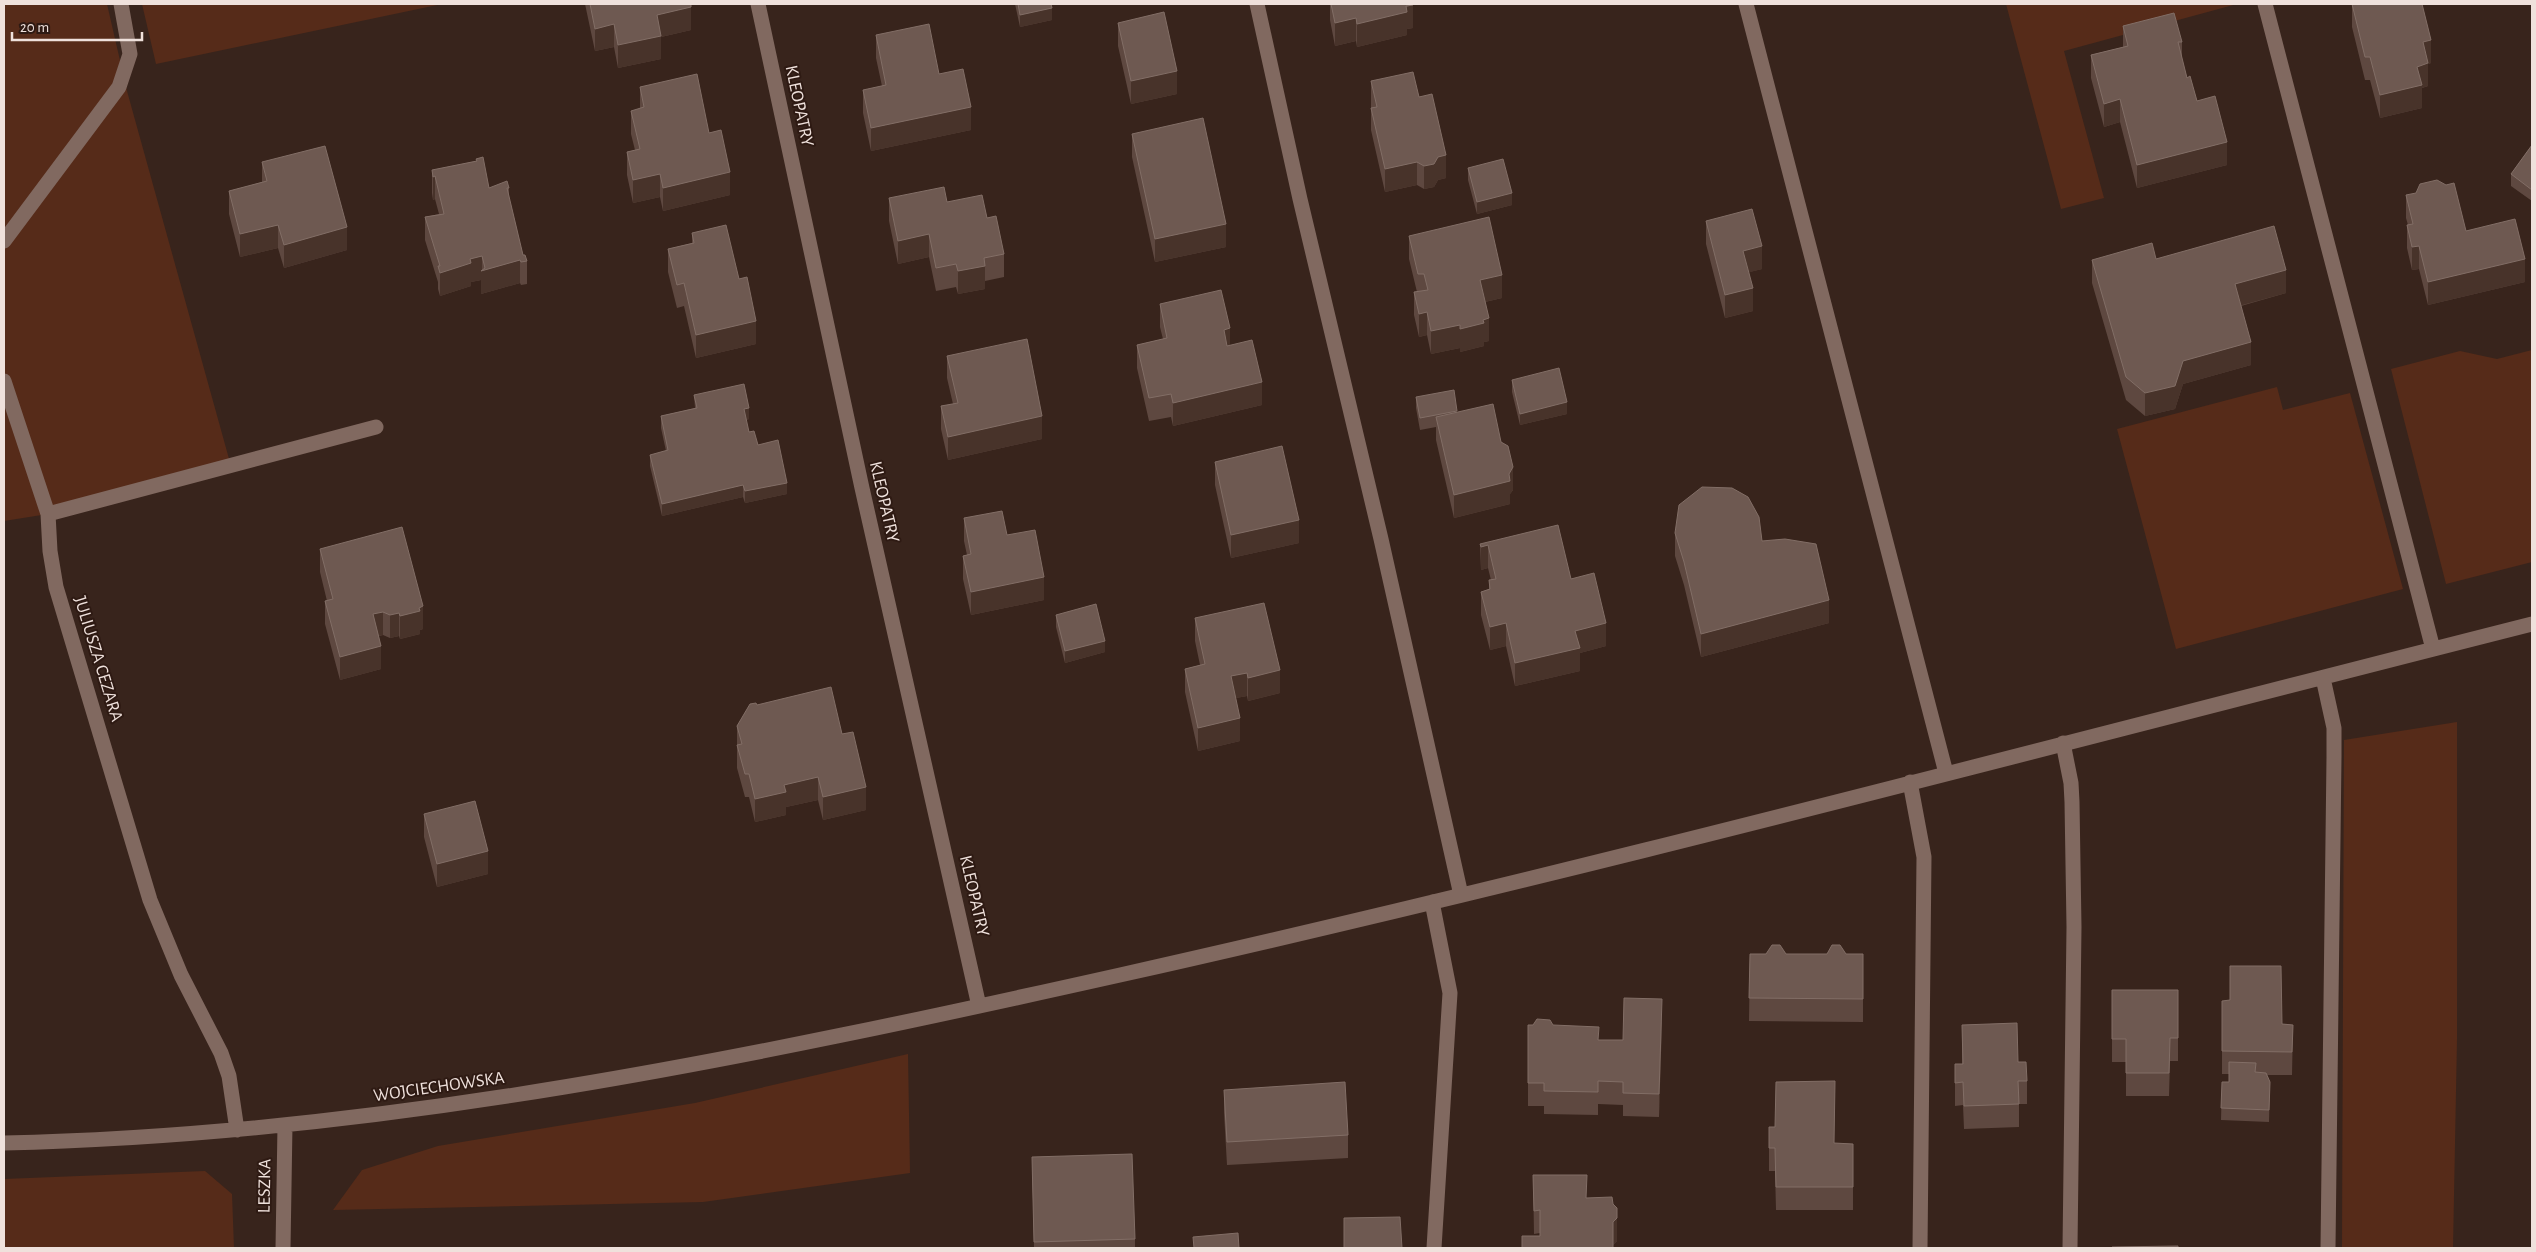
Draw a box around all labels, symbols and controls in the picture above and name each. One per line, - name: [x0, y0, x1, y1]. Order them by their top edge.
- scale bar: [12, 10, 142, 42]
- text: 20 m: [20, 20, 49, 35]
- street label: KLEOPATRY: [782, 64, 817, 149]
- street label: KLEOPATRY: [866, 460, 902, 545]
- street label: JULIUSZA CEZARA: [70, 594, 126, 724]
- street label: KLEOPATRY: [956, 854, 992, 939]
- street label: WOJCIECHOWSKA: [372, 1069, 506, 1105]
- street label: LESZKA: [256, 1158, 274, 1213]

